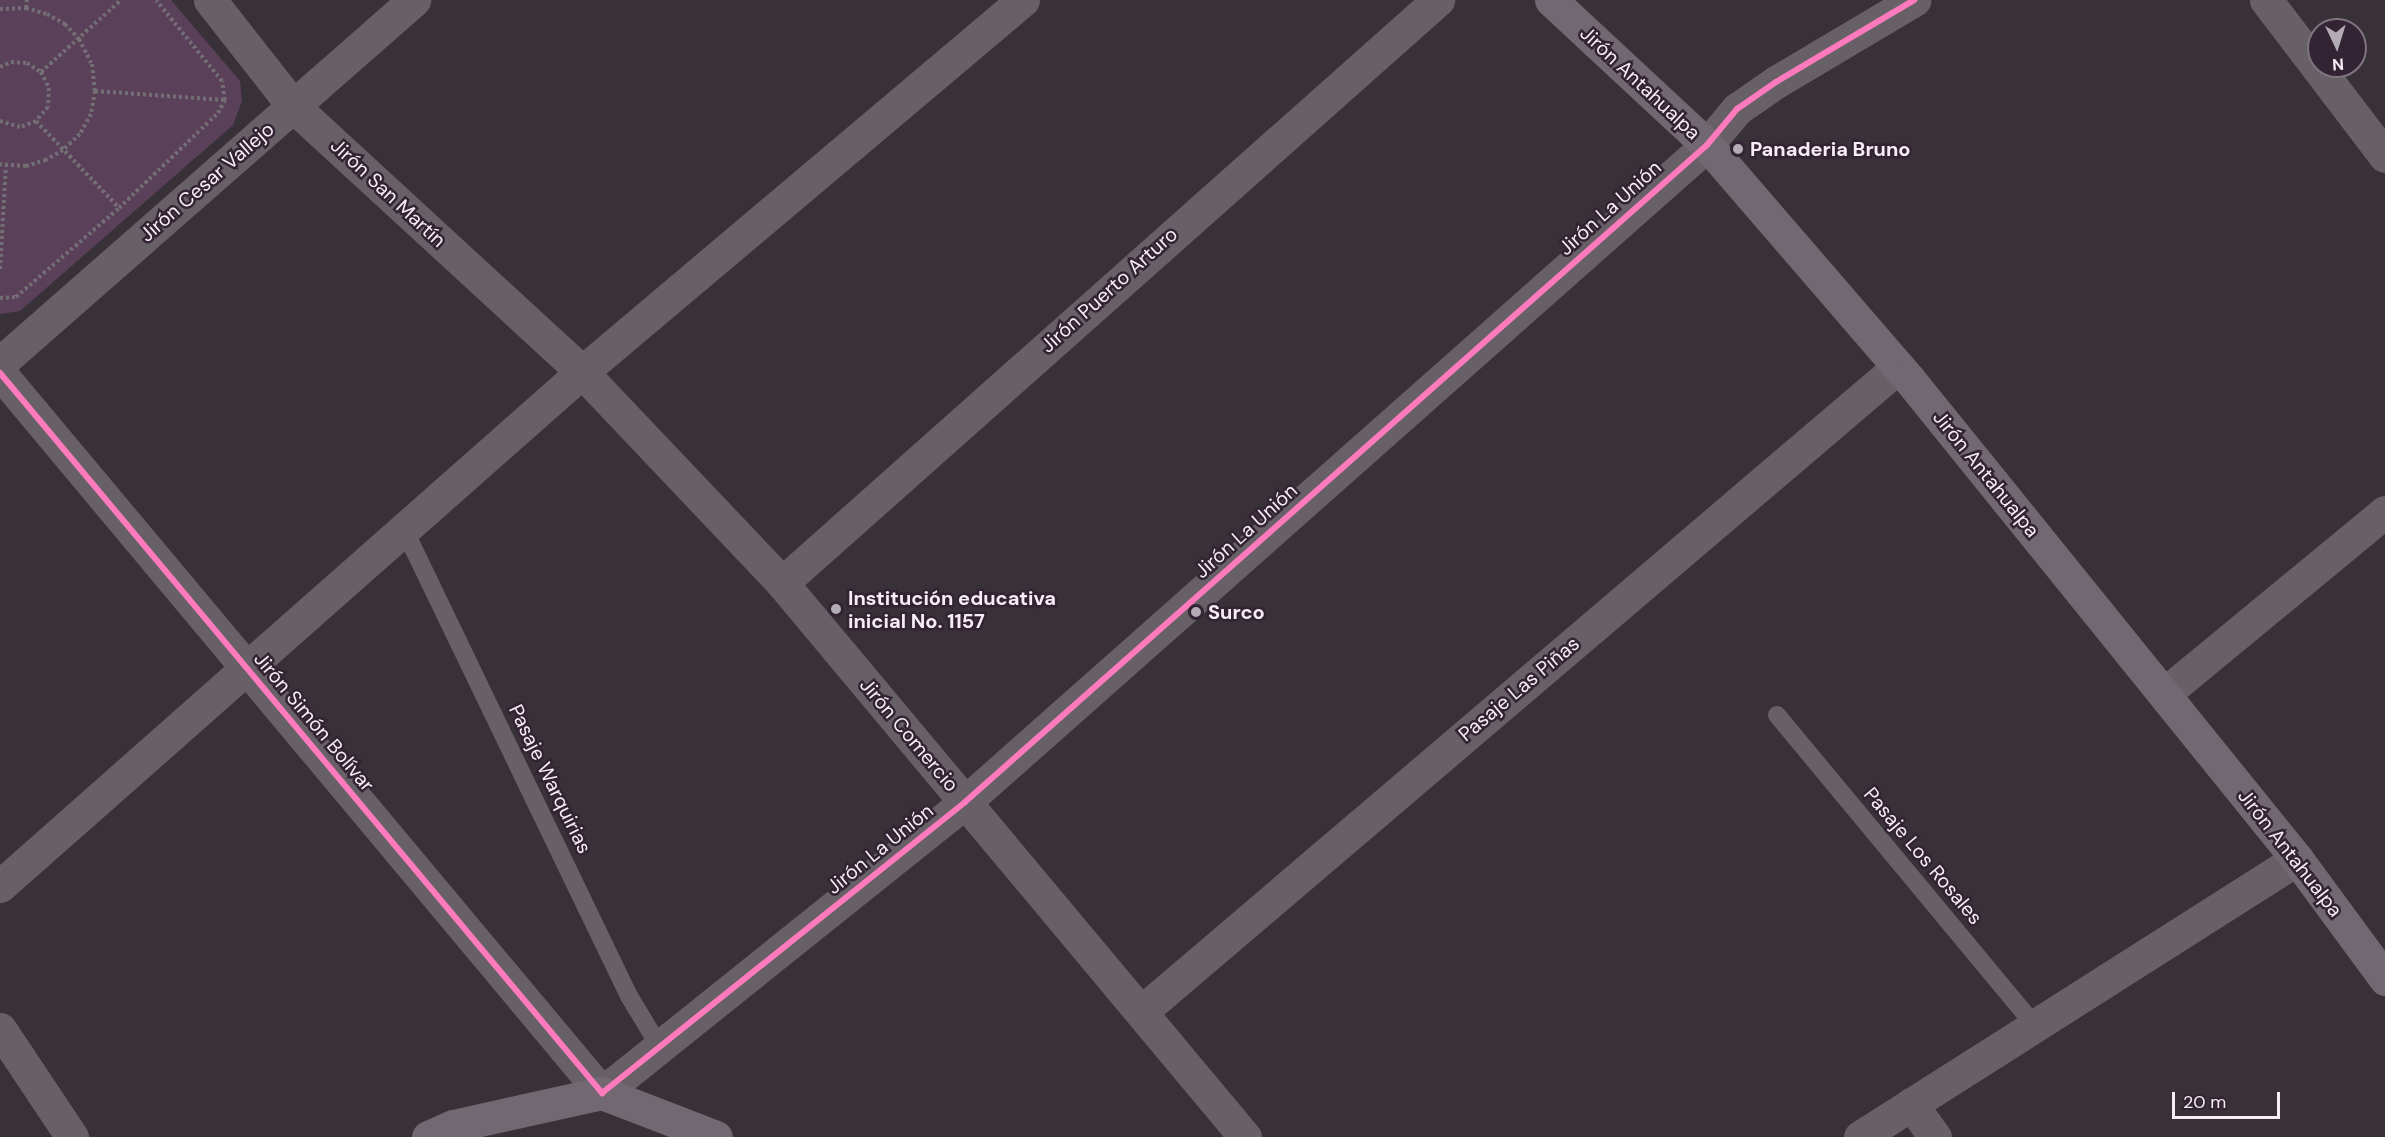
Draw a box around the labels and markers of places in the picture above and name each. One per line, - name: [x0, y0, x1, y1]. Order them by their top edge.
- place label: Panaderia Bruno: [1750, 137, 1910, 161]
- marker: Panaderia Bruno: [1731, 142, 1745, 156]
- place label: Institución educativa inicial No. 1157: [848, 586, 1056, 633]
- place label: Surco: [1208, 600, 1265, 624]
- marker: Institución educativa inicial No. 1157: [829, 602, 843, 616]
- marker: Surco: [1189, 605, 1203, 619]

